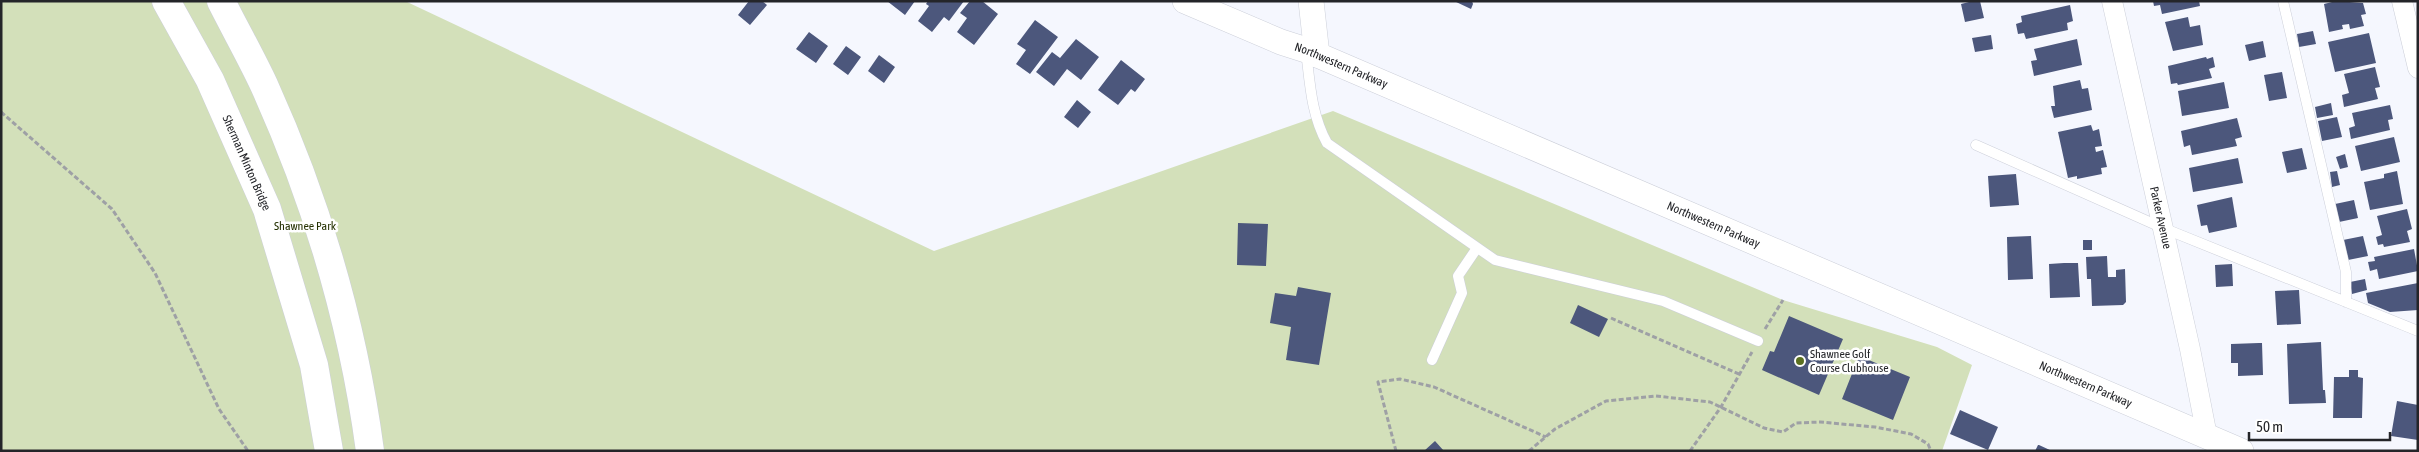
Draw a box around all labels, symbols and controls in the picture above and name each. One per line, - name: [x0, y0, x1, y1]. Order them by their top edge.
- street label: Northwestern Parkway: [1293, 40, 1390, 91]
- street label: Sherman Minton Bridge: [219, 113, 274, 213]
- street label: Parker Avenue: [2147, 185, 2174, 250]
- street label: Northwestern Parkway: [1665, 199, 1762, 251]
- park label: Shawnee Park: [274, 219, 337, 233]
- place label: Shawnee Golf Course Clubhouse: [1810, 347, 1889, 375]
- marker: Shawnee Golf Course Clubhouse: [1794, 355, 1806, 367]
- street label: Northwestern Parkway: [2037, 358, 2134, 410]
- scale bar: [2249, 410, 2390, 442]
- text: 50 m: [2256, 418, 2283, 435]

